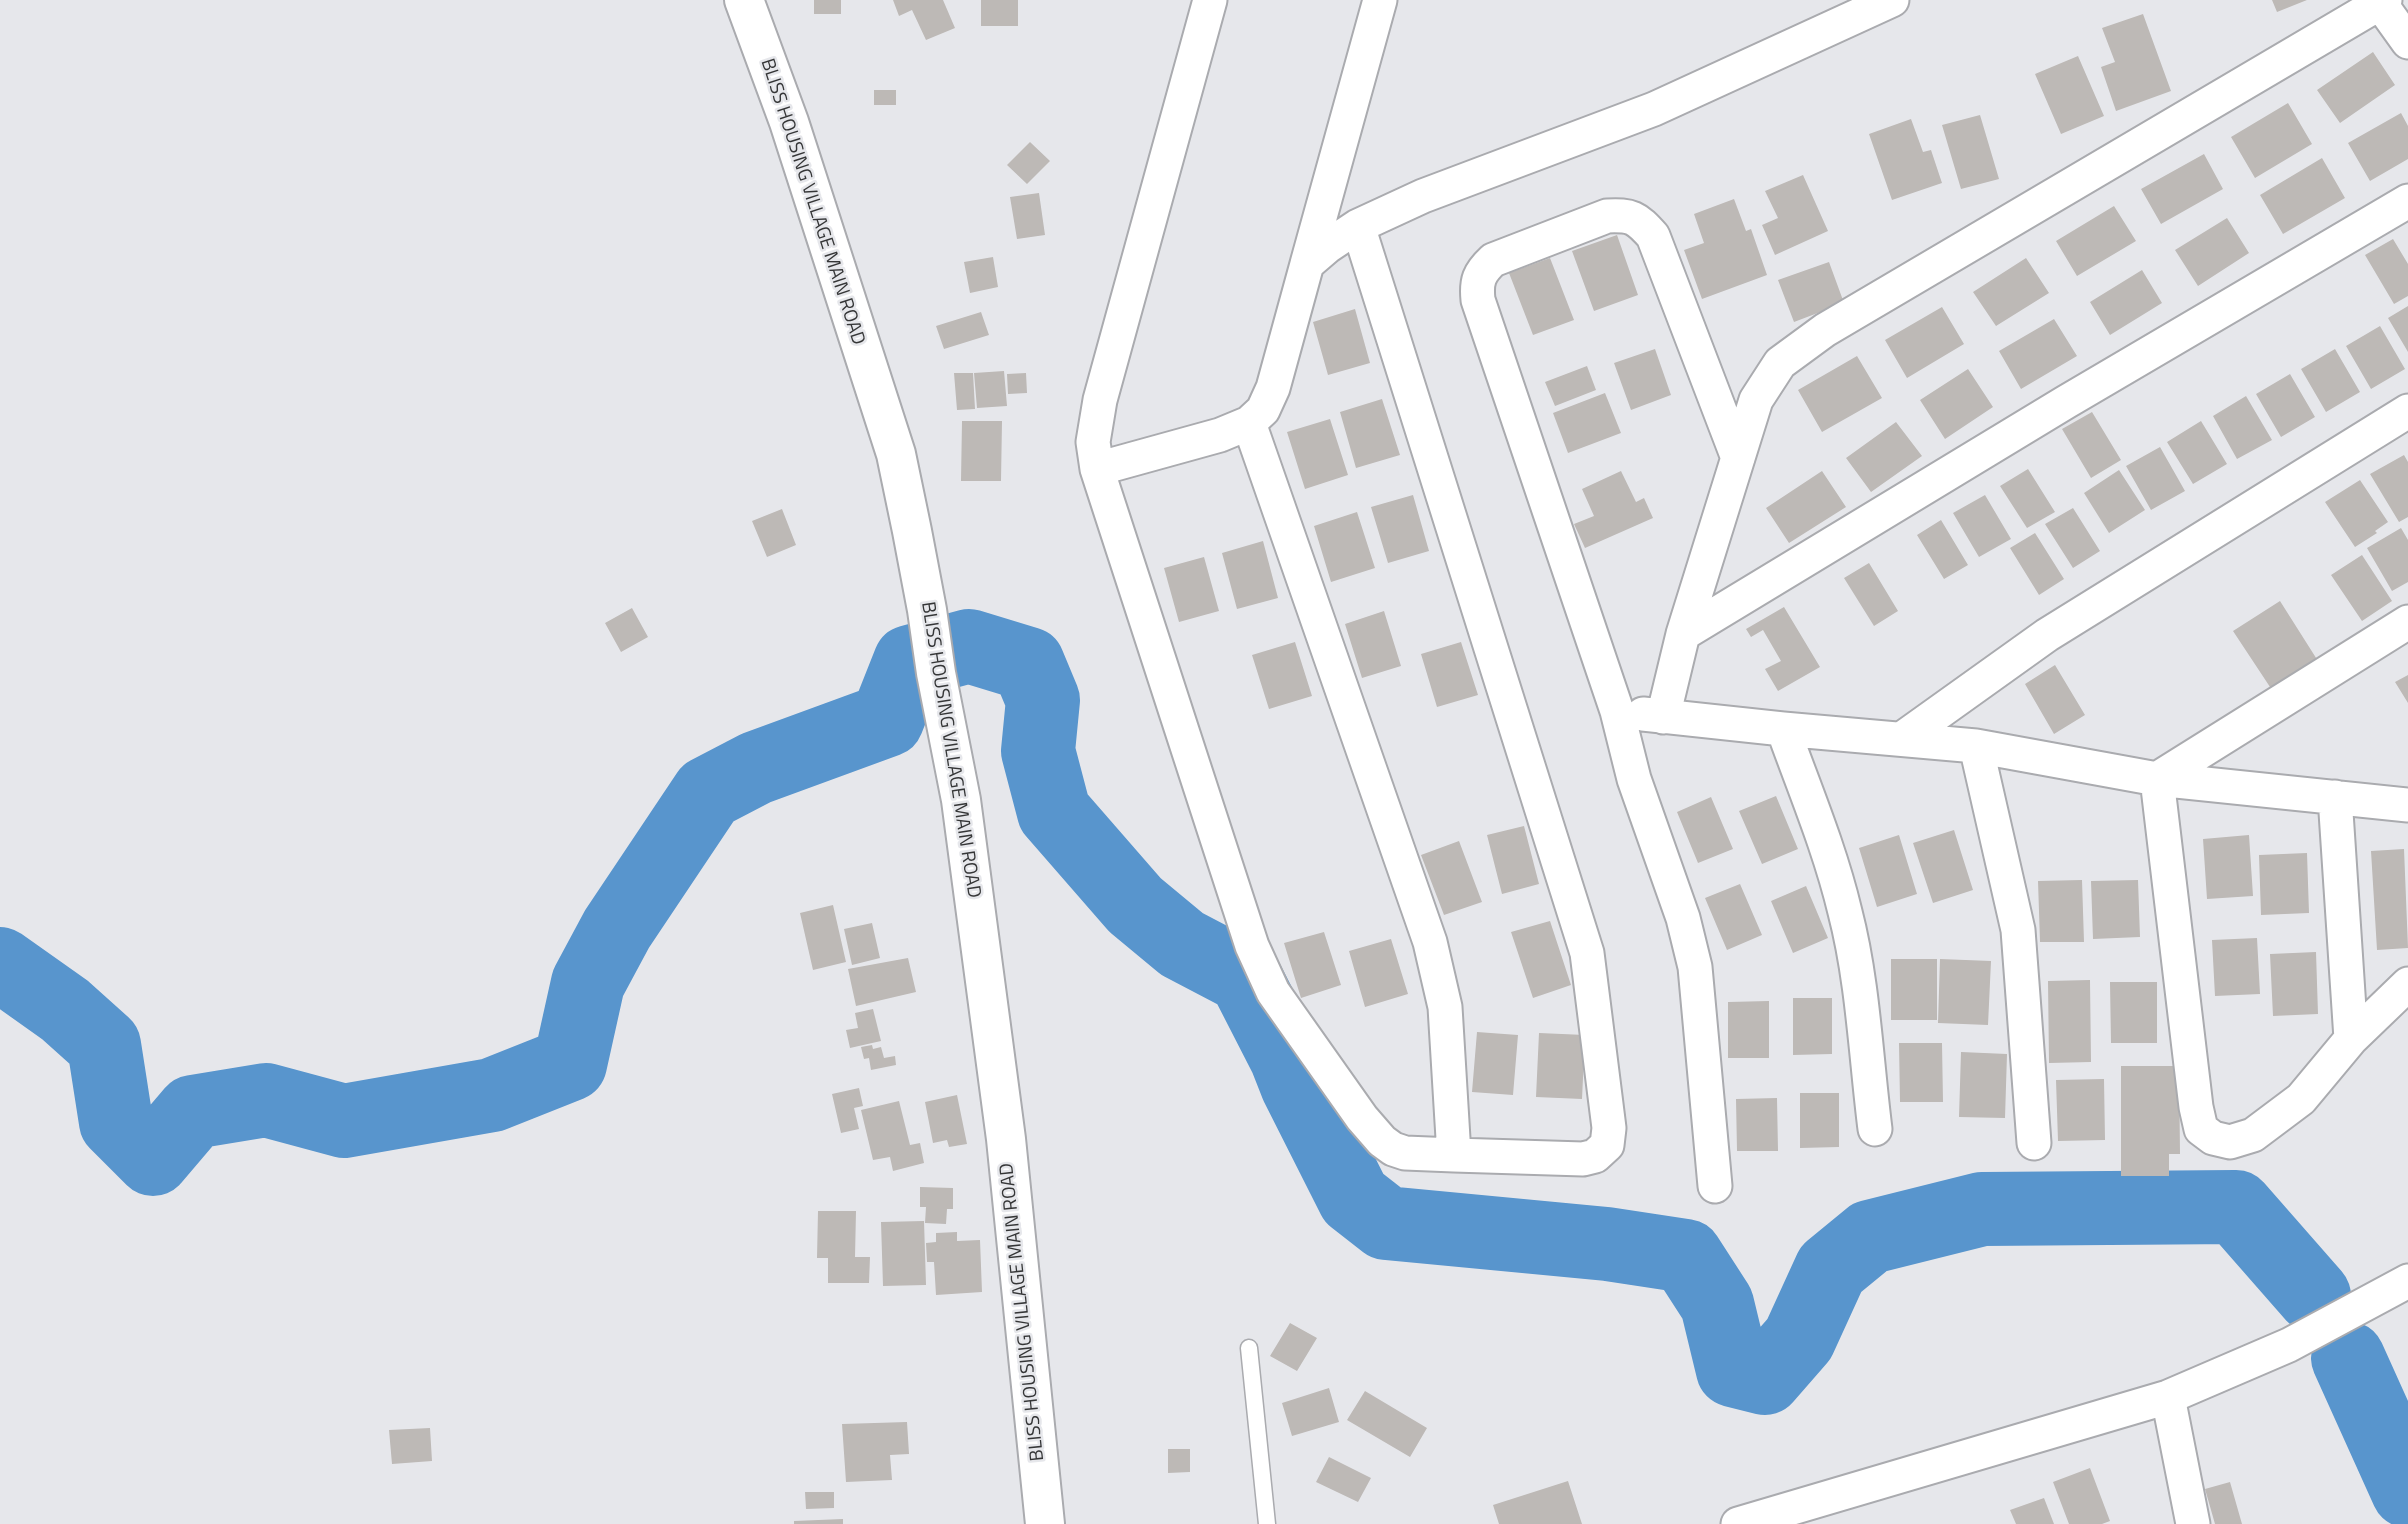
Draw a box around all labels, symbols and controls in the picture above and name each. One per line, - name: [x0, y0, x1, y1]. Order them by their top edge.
- street label: BLISS HOUSING VILLAGE MAIN ROAD: [755, 56, 869, 348]
- street label: BLISS HOUSING VILLAGE MAIN ROAD: [915, 600, 985, 900]
- street label: BLISS HOUSING VILLAGE MAIN ROAD: [996, 1162, 1050, 1462]

